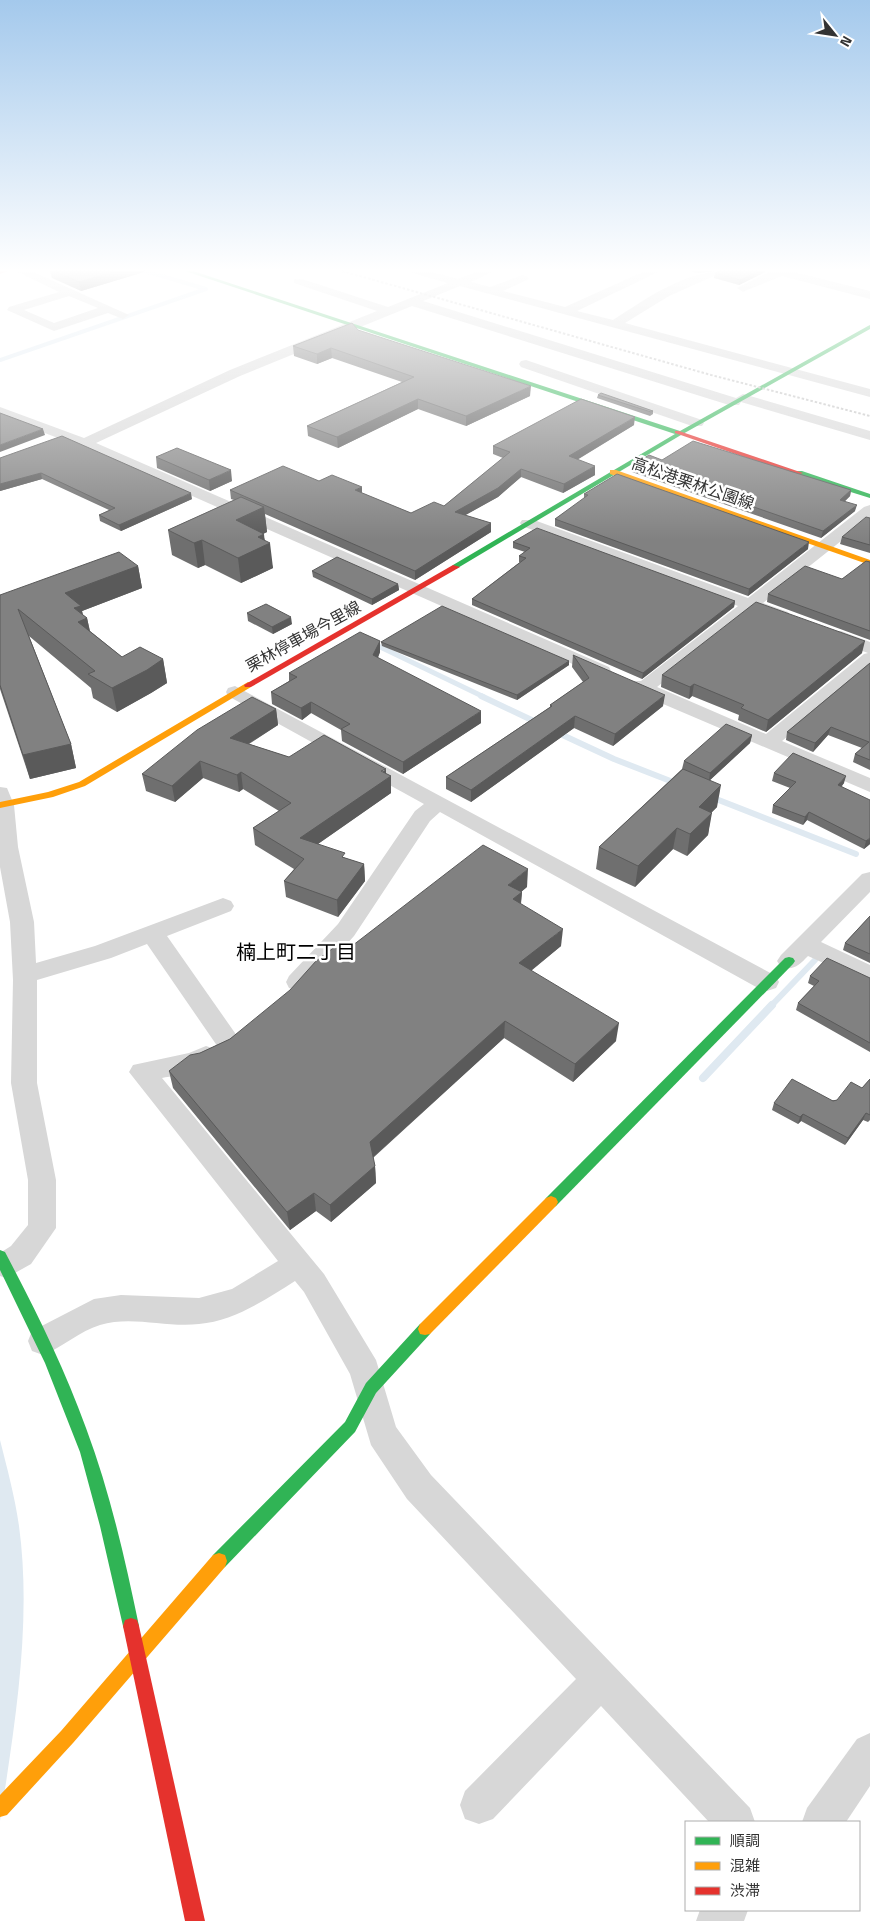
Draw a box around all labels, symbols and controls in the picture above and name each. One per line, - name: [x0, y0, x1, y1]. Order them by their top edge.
- north arrow: [810, 10, 860, 60]
- text: N: [835, 32, 858, 51]
- street label: 高松港栗林公園線: [629, 451, 757, 515]
- street label: 栗林停車場今里線: [241, 594, 365, 678]
- district label: 楠上町二丁目: [236, 936, 356, 967]
- legend: [685, 1821, 860, 1911]
- text: 順調: [730, 1829, 760, 1852]
- text: 混雑: [730, 1854, 760, 1877]
- text: 渋滞: [730, 1879, 760, 1902]

